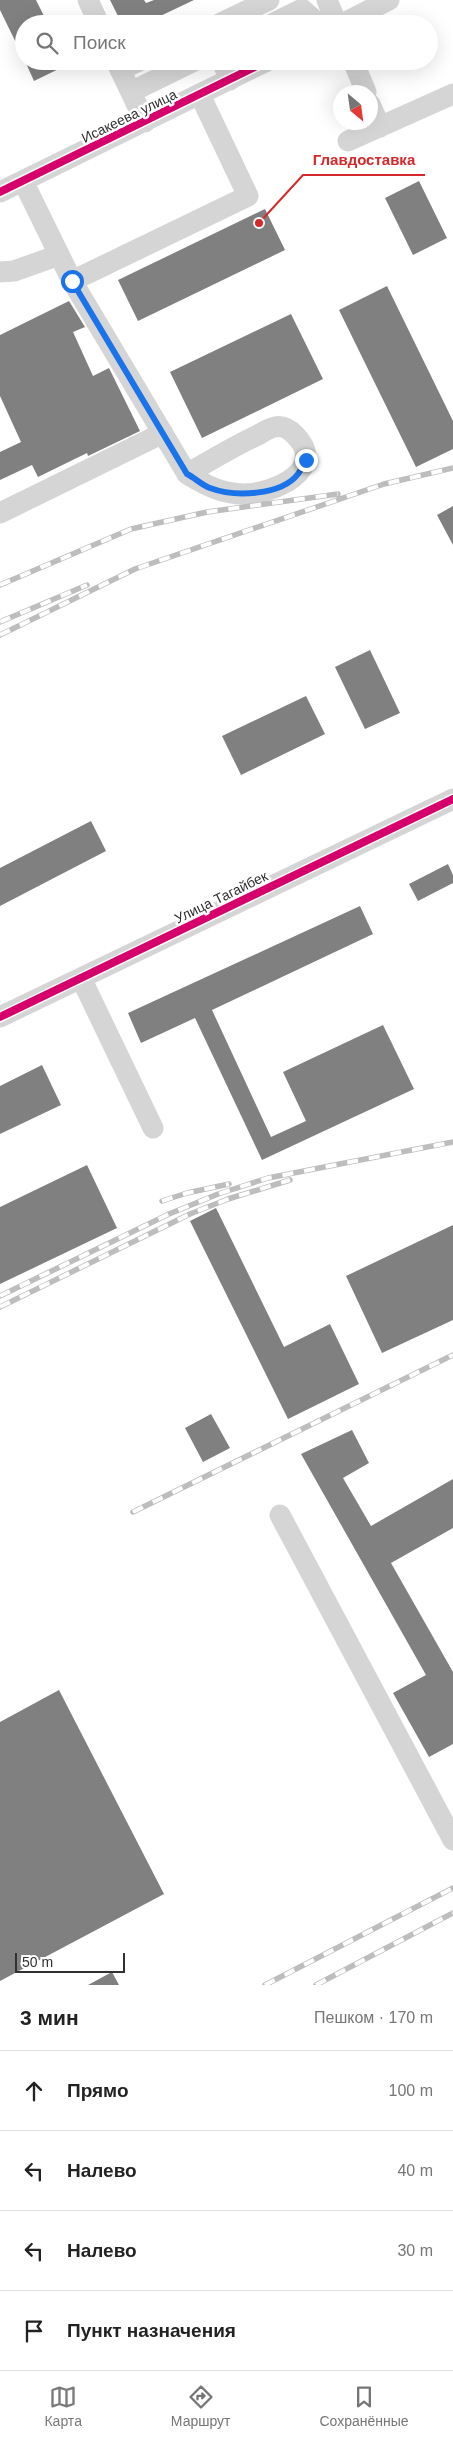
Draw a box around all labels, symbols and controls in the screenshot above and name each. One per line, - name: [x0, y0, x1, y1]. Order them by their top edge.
- search box: [15, 15, 438, 70]
- icon: search: [33, 29, 61, 57]
- text: Поиск: [73, 32, 126, 53]
- north arrow: [333, 85, 378, 130]
- street label: Исакеева улица: [79, 86, 179, 146]
- callout: Главдоставка: [303, 145, 425, 175]
- text: Главдоставка: [313, 151, 416, 168]
- route start: [61, 270, 84, 293]
- route end: [295, 449, 318, 472]
- street label: Улица Тагайбек: [172, 867, 271, 926]
- scale bar: [15, 1950, 125, 1973]
- text: 50 m: [22, 1954, 53, 1970]
- text: 3 мин: [20, 2006, 79, 2029]
- text: Пешком · 170 m: [314, 2009, 433, 2026]
- icon: ahead: [20, 2077, 48, 2105]
- text: Прямо: [67, 2080, 129, 2101]
- text: 100 m: [389, 2082, 433, 2099]
- icon: left: [20, 2157, 48, 2185]
- text: Налево: [67, 2160, 137, 2181]
- text: 40 m: [397, 2162, 433, 2179]
- icon: left: [20, 2237, 48, 2265]
- text: Налево: [67, 2240, 137, 2261]
- text: 30 m: [397, 2242, 433, 2259]
- icon: arrive: [20, 2317, 48, 2345]
- text: Пункт назначения: [67, 2320, 236, 2341]
- tab: Карта: [44, 2383, 82, 2429]
- tab: Маршрут: [171, 2383, 231, 2429]
- tab: Сохранённые: [319, 2383, 409, 2429]

